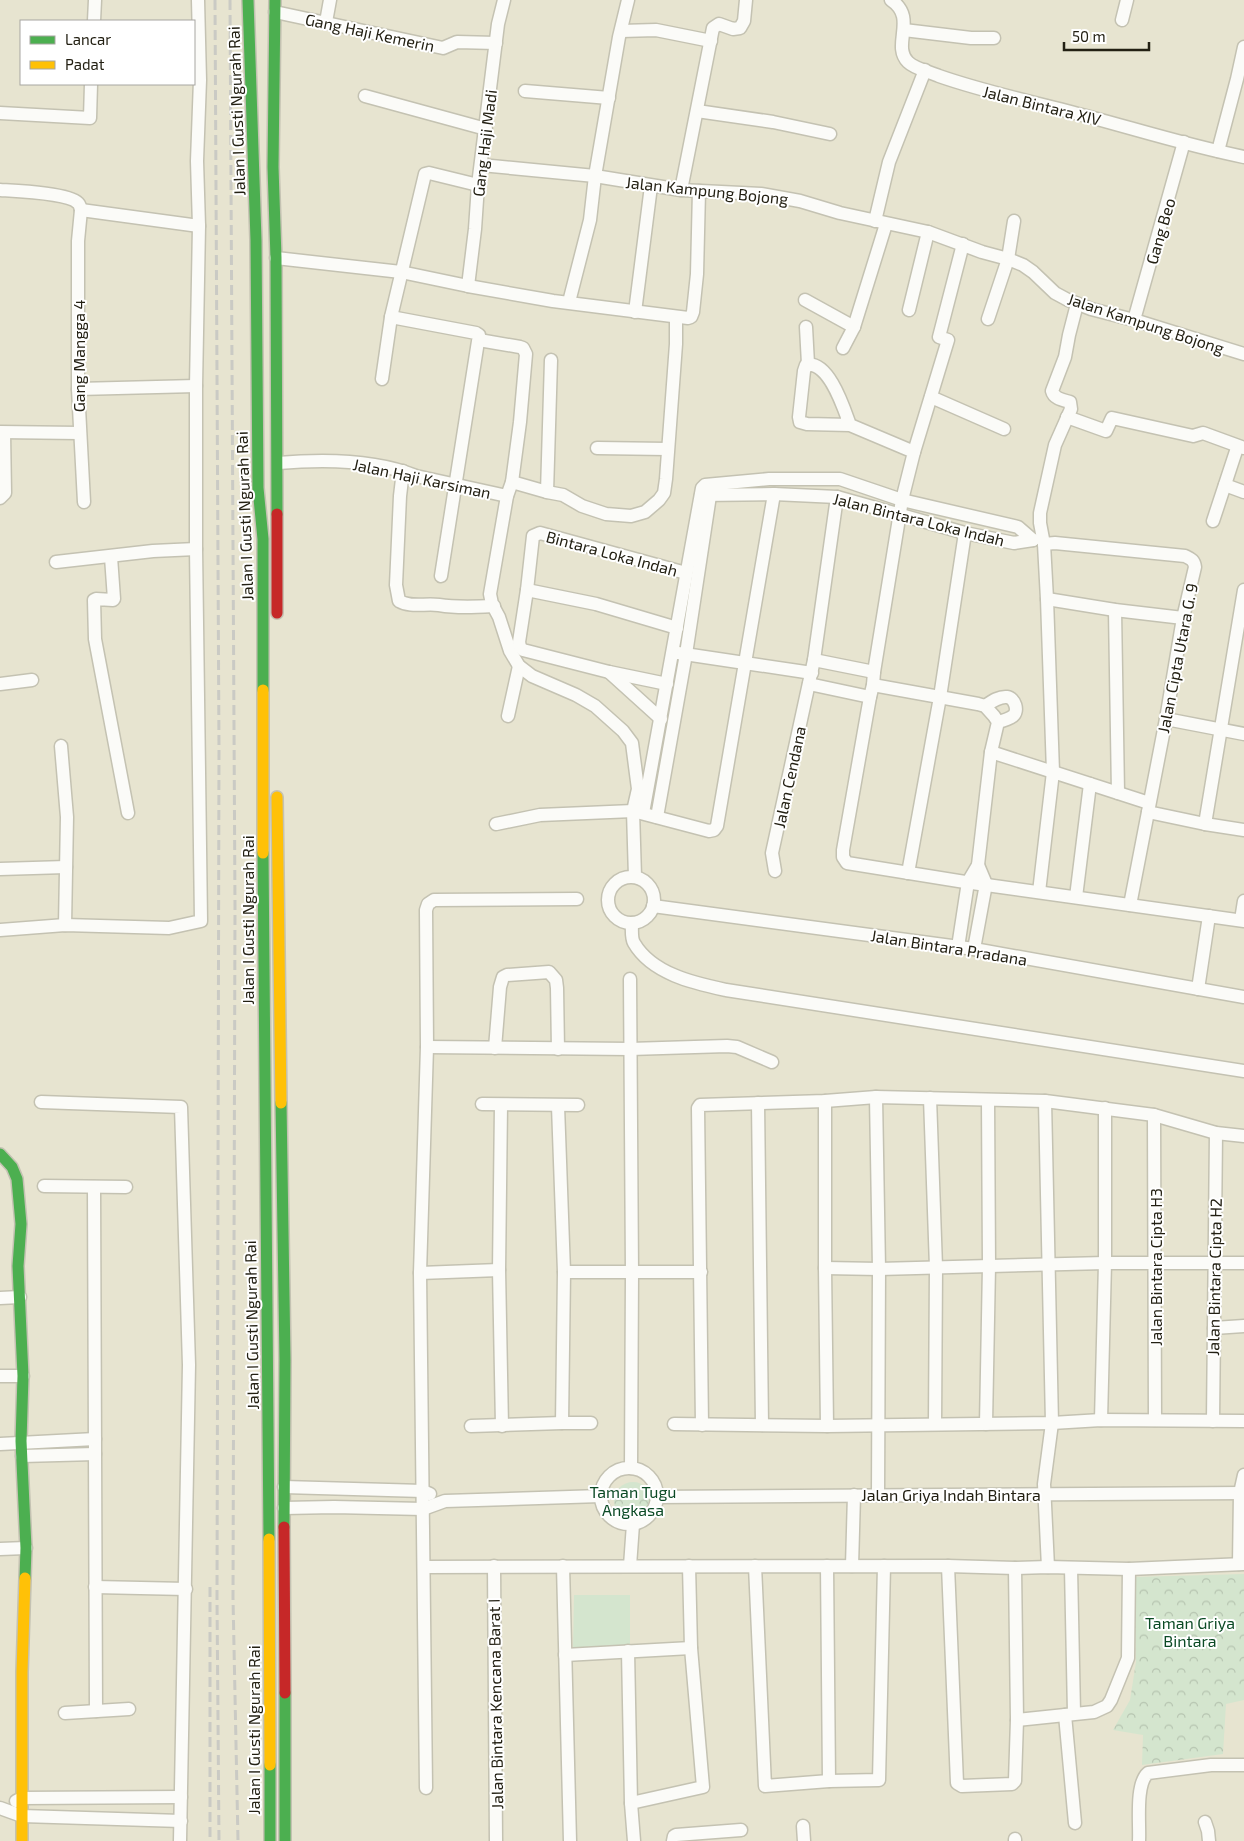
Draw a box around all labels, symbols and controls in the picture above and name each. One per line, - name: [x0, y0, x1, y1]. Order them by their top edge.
- street label: Gang Haji Kemerin: [303, 9, 436, 56]
- legend: [20, 20, 195, 85]
- scale bar: [1064, 20, 1149, 52]
- street label: Jalan I Gusti Ngurah Rai: [224, 26, 248, 196]
- text: 50 m: [1072, 27, 1106, 45]
- text: Lancar: [65, 30, 111, 48]
- text: Padat: [65, 55, 105, 73]
- street label: Jalan Bintara XIV: [981, 81, 1103, 129]
- street label: Gang Haji Madi: [468, 88, 501, 198]
- street label: Jalan Kampung Bojong: [625, 172, 789, 209]
- street label: Gang Beo: [1141, 196, 1179, 266]
- street label: Jalan Kampung Bojong: [1065, 289, 1227, 358]
- street label: Gang Mangga 4: [69, 300, 88, 412]
- street label: Jalan I Gusti Ngurah Rai: [232, 431, 256, 601]
- street label: Jalan Haji Karsiman: [351, 454, 493, 503]
- street label: Jalan Bintara Loka Indah: [831, 488, 1007, 550]
- street label: Bintara Loka Indah: [544, 526, 680, 580]
- street label: Jalan Cipta Utara G. 9: [1153, 581, 1201, 735]
- street label: Jalan Cendana: [769, 724, 809, 830]
- street label: Jalan I Gusti Ngurah Rai: [238, 835, 257, 1005]
- street label: Jalan Bintara Pradana: [869, 925, 1029, 969]
- street label: Jalan Bintara Cipta H3: [1146, 1188, 1165, 1346]
- street label: Jalan Bintara Cipta H2: [1203, 1198, 1225, 1356]
- street label: Jalan I Gusti Ngurah Rai: [240, 1240, 262, 1410]
- park label: Taman Tugu Angkasa: [590, 1482, 676, 1519]
- street label: Jalan Griya Indah Bintara: [861, 1485, 1041, 1504]
- street label: Jalan Bintara Kencana Barat I: [484, 1599, 506, 1809]
- park label: Taman Griya Bintara: [1145, 1613, 1235, 1650]
- street label: Jalan I Gusti Ngurah Rai: [244, 1645, 263, 1815]

